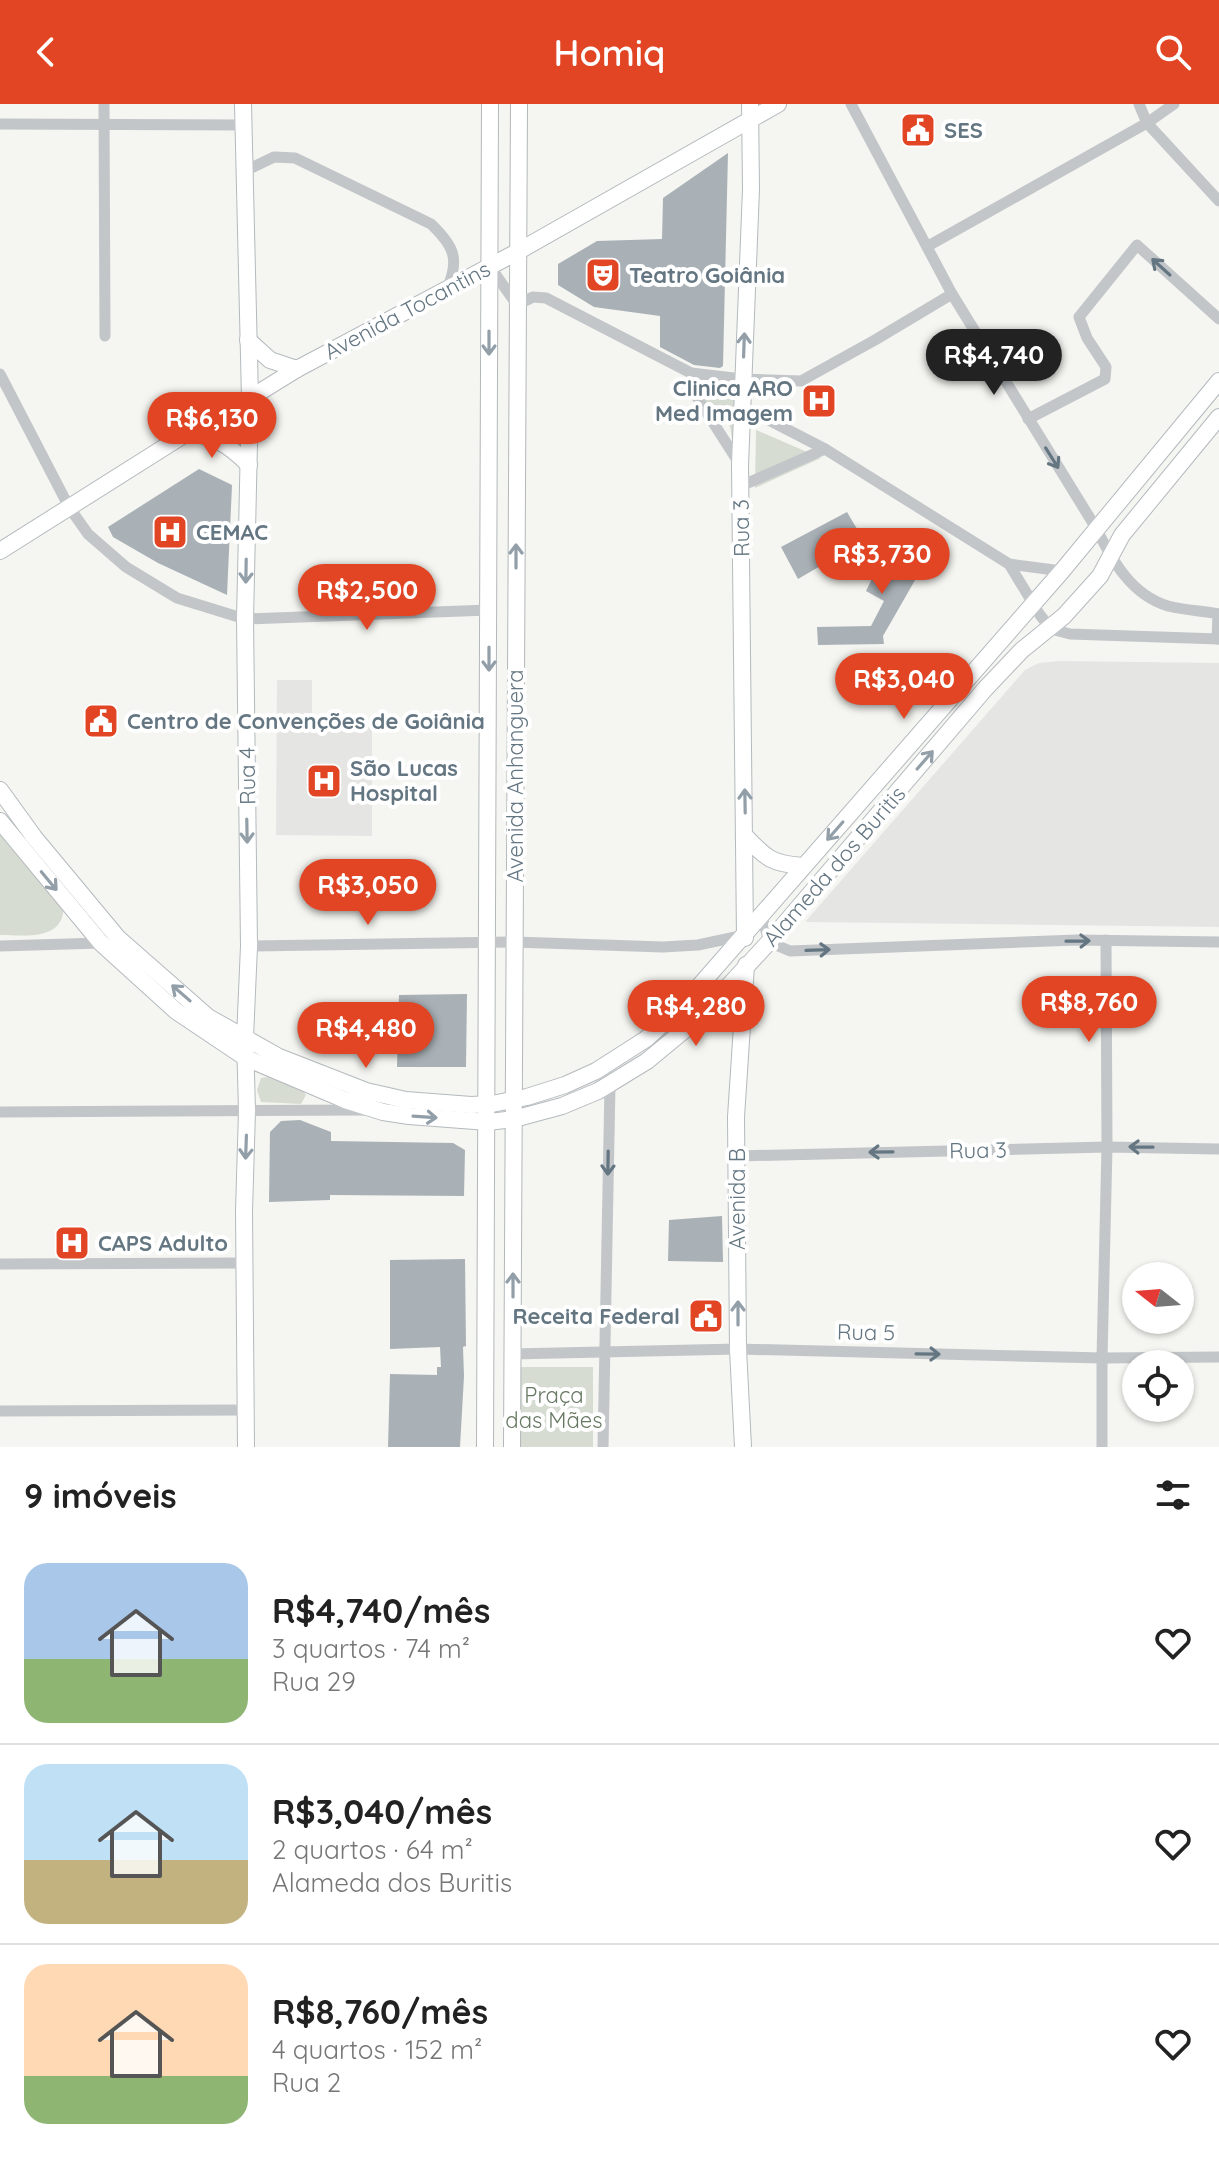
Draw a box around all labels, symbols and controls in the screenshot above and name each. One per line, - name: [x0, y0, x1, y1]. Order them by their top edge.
- icon: back: [24, 30, 68, 74]
- text: Homiq: [554, 30, 665, 75]
- icon: search: [1151, 30, 1195, 74]
- public building icon: SES: [899, 111, 937, 149]
- place label: SES: [944, 116, 983, 144]
- street label: Avenida Tocantins: [319, 254, 495, 366]
- theatre icon: Teatro Goiânia: [584, 256, 622, 294]
- one-way arrow: [1151, 258, 1172, 277]
- place label: Teatro Goiânia: [629, 261, 785, 289]
- one-way arrow: [481, 329, 497, 356]
- pin: R$4,740: [920, 329, 1068, 397]
- one-way arrow: [736, 332, 751, 359]
- text: R$4,740: [944, 338, 1044, 371]
- place label: Clinica ARO Med Imagem: [655, 374, 793, 427]
- hospital icon: Clinica ARO Med Imagem: [800, 382, 838, 420]
- pin: R$6,130: [138, 392, 286, 460]
- text: R$6,130: [165, 401, 259, 434]
- one-way arrow: [1045, 446, 1061, 469]
- street label: Rua 3: [726, 499, 756, 557]
- hospital icon: CEMAC: [151, 513, 189, 551]
- place label: CEMAC: [196, 518, 268, 546]
- pin: R$3,730: [808, 528, 956, 596]
- text: R$3,730: [833, 537, 931, 570]
- one-way arrow: [508, 543, 524, 570]
- one-way arrow: [238, 557, 254, 584]
- pin: R$2,500: [293, 564, 441, 632]
- text: R$2,500: [316, 573, 418, 606]
- one-way arrow: [481, 645, 497, 672]
- pin: R$3,040: [830, 653, 978, 721]
- text: R$3,040: [853, 662, 955, 695]
- street label: Avenida Anhanguera: [501, 669, 529, 883]
- public building icon: Centro de Convenções de Goiânia: [82, 702, 120, 740]
- place label: Centro de Convenções de Goiânia: [127, 707, 485, 735]
- street label: Rua 4: [232, 747, 262, 805]
- one-way arrow: [915, 750, 933, 771]
- place label: São Lucas Hospital: [350, 754, 458, 807]
- hospital icon: São Lucas Hospital: [305, 762, 343, 800]
- street label: Alameda dos Buritis: [757, 780, 911, 952]
- one-way arrow: [737, 788, 752, 815]
- one-way arrow: [239, 817, 255, 844]
- one-way arrow: [826, 820, 844, 840]
- pin: R$3,050: [294, 859, 442, 927]
- text: R$3,050: [317, 868, 419, 901]
- one-way arrow: [40, 870, 58, 891]
- one-way arrow: [1064, 933, 1091, 948]
- one-way arrow: [804, 943, 831, 958]
- pin: R$8,760: [1015, 976, 1163, 1044]
- pin: R$4,280: [622, 980, 770, 1048]
- one-way arrow: [172, 985, 192, 1003]
- text: R$8,760: [1040, 985, 1138, 1018]
- text: R$4,280: [646, 989, 746, 1022]
- pin: R$4,480: [292, 1002, 440, 1070]
- text: R$4,480: [315, 1011, 417, 1044]
- one-way arrow: [411, 1110, 438, 1125]
- one-way arrow: [238, 1133, 253, 1160]
- street label: Rua 3: [949, 1135, 1007, 1165]
- one-way arrow: [1128, 1140, 1155, 1155]
- one-way arrow: [868, 1144, 895, 1159]
- street label: Avenida B: [723, 1148, 751, 1250]
- one-way arrow: [601, 1149, 616, 1176]
- hospital icon: CAPS Adulto: [53, 1224, 91, 1262]
- place label: CAPS Adulto: [98, 1229, 228, 1257]
- north arrow: [1122, 1262, 1194, 1334]
- map controls: [1122, 1262, 1194, 1422]
- one-way arrow: [505, 1272, 521, 1299]
- public building icon: Receita Federal: [687, 1297, 725, 1335]
- one-way arrow: [730, 1300, 746, 1327]
- place label: Receita Federal: [513, 1302, 680, 1330]
- street label: Rua 5: [837, 1317, 895, 1347]
- one-way arrow: [914, 1346, 941, 1361]
- button: locate: [1122, 1350, 1194, 1422]
- park label: Praça das Mães: [505, 1381, 603, 1434]
- icon: filters: [1151, 1473, 1195, 1517]
- text: 9 imóveis: [24, 1474, 177, 1517]
- text: R$4,740/mês: [272, 1589, 490, 1632]
- icon: home: [88, 1595, 184, 1691]
- icon: heart: [1151, 1621, 1195, 1665]
- text: 3 quartos · 74 m²: [272, 1632, 470, 1665]
- text: Rua 29: [272, 1665, 356, 1698]
- text: R$3,040/mês: [272, 1790, 492, 1833]
- icon: home: [88, 1796, 184, 1892]
- icon: heart: [1151, 1822, 1195, 1866]
- text: 2 quartos · 64 m²: [272, 1833, 473, 1866]
- text: Alameda dos Buritis: [272, 1866, 512, 1899]
- text: R$8,760/mês: [272, 1990, 488, 2033]
- icon: home: [88, 1996, 184, 2092]
- icon: heart: [1151, 2022, 1195, 2066]
- text: 4 quartos · 152 m²: [272, 2033, 482, 2066]
- text: Rua 2: [272, 2066, 341, 2099]

